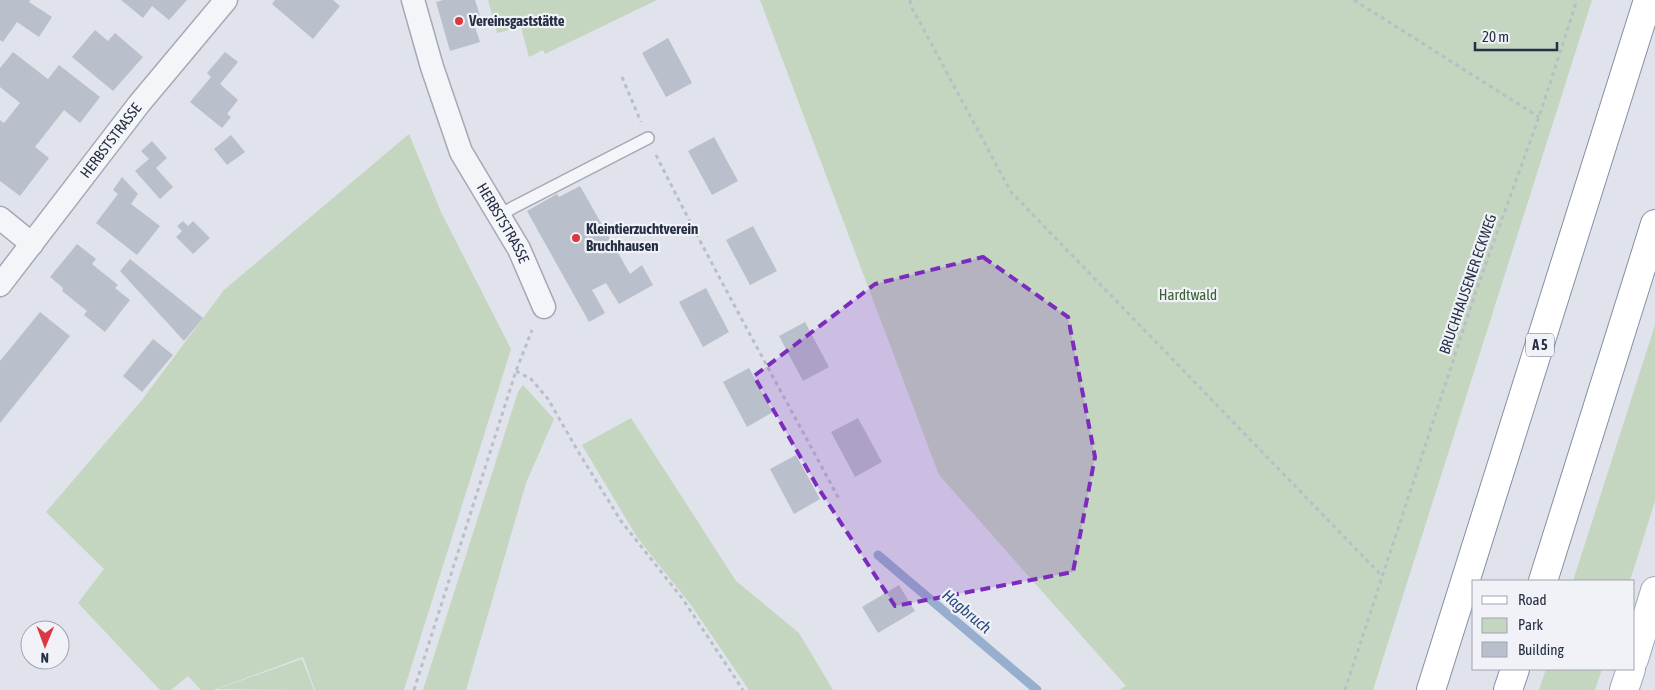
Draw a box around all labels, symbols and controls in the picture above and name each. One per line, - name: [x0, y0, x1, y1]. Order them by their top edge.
- place label: Vereinsgaststätte: [468, 12, 565, 29]
- marker: Vereinsgaststätte: [453, 15, 465, 27]
- scale bar: [1475, 20, 1558, 52]
- text: 20 m: [1482, 28, 1509, 45]
- street label: HERBSTSTRASSE: [76, 99, 145, 181]
- street label: HERBSTSTRASSE: [474, 180, 533, 266]
- street label: BRUCHHAUSENER ECKWEG: [1436, 212, 1500, 356]
- place label: Kleintierzuchtverein Bruchhausen: [586, 220, 698, 254]
- marker: Kleintierzuchtverein Bruchhausen: [570, 232, 582, 244]
- park label: Hardtwald: [1159, 286, 1217, 303]
- road number: A 5: [1526, 334, 1554, 356]
- legend: [1472, 580, 1635, 670]
- water label: Hagbruch: [938, 585, 995, 637]
- text: Road: [1518, 591, 1547, 608]
- text: Park: [1518, 616, 1543, 633]
- north arrow: [20, 620, 70, 670]
- text: Building: [1518, 641, 1564, 658]
- text: N: [41, 650, 49, 666]

